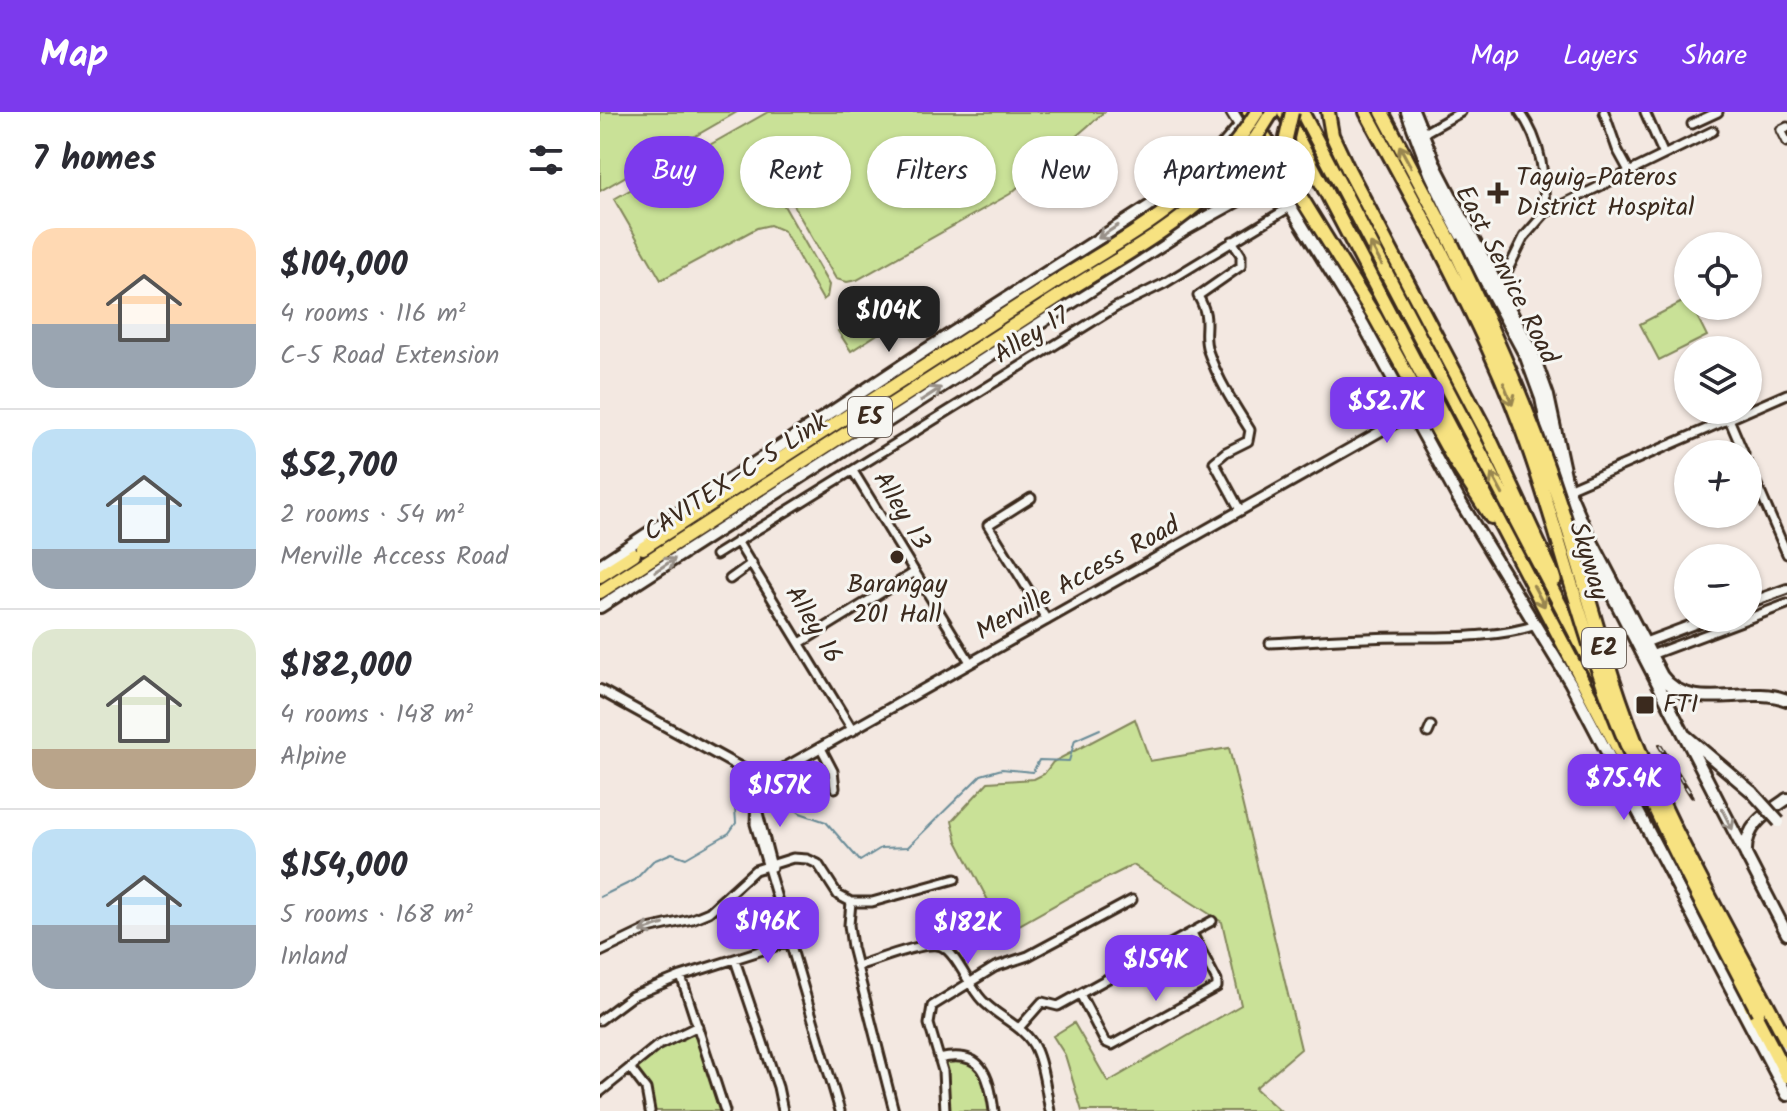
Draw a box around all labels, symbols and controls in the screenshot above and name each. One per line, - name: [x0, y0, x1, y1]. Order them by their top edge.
- text: Map: [40, 26, 109, 86]
- text: Map: [1470, 34, 1519, 79]
- text: Layers: [1563, 34, 1638, 79]
- text: Share: [1682, 34, 1747, 79]
- text: 7 homes: [32, 133, 156, 187]
- chip: Buy: [624, 136, 724, 208]
- chip: Rent: [740, 136, 851, 208]
- chip: Filters: [867, 136, 996, 208]
- chip: New: [1012, 136, 1118, 208]
- chip: Apartment: [1134, 136, 1315, 208]
- icon: filters: [524, 138, 568, 182]
- one-way arrow: [1397, 145, 1413, 168]
- place label: Taguig-Pateros District Hospital: [1516, 157, 1694, 229]
- street label: East Service Road: [1443, 178, 1570, 373]
- marker: Taguig-Pateros District Hospital: [1487, 182, 1509, 204]
- one-way arrow: [1097, 224, 1120, 240]
- map controls: [1674, 232, 1762, 632]
- button: locate: [1674, 232, 1762, 320]
- text: $104,000: [280, 239, 408, 293]
- one-way arrow: [1368, 242, 1384, 266]
- icon: home: [96, 260, 192, 356]
- pin: $104K: [833, 286, 945, 354]
- text: $104K: [856, 291, 922, 333]
- text: 4 rooms · 116 m²: [280, 293, 466, 335]
- street label: Alley 17: [986, 296, 1079, 376]
- text: C-5 Road Extension: [280, 335, 499, 377]
- button: layers: [1674, 336, 1762, 424]
- pin: $52.7K: [1322, 377, 1452, 445]
- one-way arrow: [1501, 381, 1516, 406]
- text: $52.7K: [1348, 382, 1426, 424]
- one-way arrow: [919, 385, 942, 401]
- road number: E5: [848, 397, 892, 437]
- street label: CAVITEX–C-5 Link: [635, 402, 837, 554]
- text: $52,700: [280, 440, 397, 494]
- button: +: [1674, 440, 1762, 528]
- icon: home: [96, 461, 192, 557]
- street label: Alley 13: [861, 463, 941, 559]
- one-way arrow: [1488, 473, 1504, 496]
- text: 2 rooms · 54 m²: [280, 494, 464, 536]
- street label: Merville Access Road: [968, 505, 1189, 653]
- street label: Skyway: [1556, 517, 1620, 606]
- text: Merville Access Road: [280, 536, 508, 578]
- button: −: [1674, 544, 1762, 632]
- marker: Barangay 201 Hall: [888, 548, 906, 566]
- one-way arrow: [654, 556, 676, 573]
- place label: Barangay 201 Hall: [847, 564, 948, 636]
- street label: Alley 16: [773, 578, 853, 672]
- one-way arrow: [1532, 583, 1548, 607]
- road number: E2: [1582, 628, 1626, 668]
- text: $182,000: [280, 640, 412, 694]
- icon: home: [96, 661, 192, 757]
- place label: FTI: [1663, 684, 1699, 726]
- text: 4 rooms · 148 m²: [280, 694, 473, 736]
- marker: FTI: [1634, 694, 1656, 716]
- text: Alpine: [280, 736, 346, 778]
- pin: $75.4K: [1559, 754, 1689, 822]
- text: $75.4K: [1586, 759, 1662, 801]
- pin: $157K: [724, 761, 836, 829]
- text: $157K: [748, 766, 812, 808]
- one-way arrow: [1719, 807, 1735, 831]
- text: $154,000: [280, 840, 407, 894]
- icon: home: [96, 861, 192, 957]
- text: 5 rooms · 168 m²: [280, 894, 473, 936]
- pin: $196K: [712, 897, 824, 965]
- pin: $182K: [912, 898, 1024, 966]
- text: $196K: [735, 902, 801, 944]
- text: $182K: [933, 903, 1003, 945]
- one-way arrow: [640, 921, 665, 936]
- pin: $154K: [1100, 935, 1212, 1003]
- text: Inland: [280, 936, 347, 978]
- text: $154K: [1123, 940, 1189, 982]

